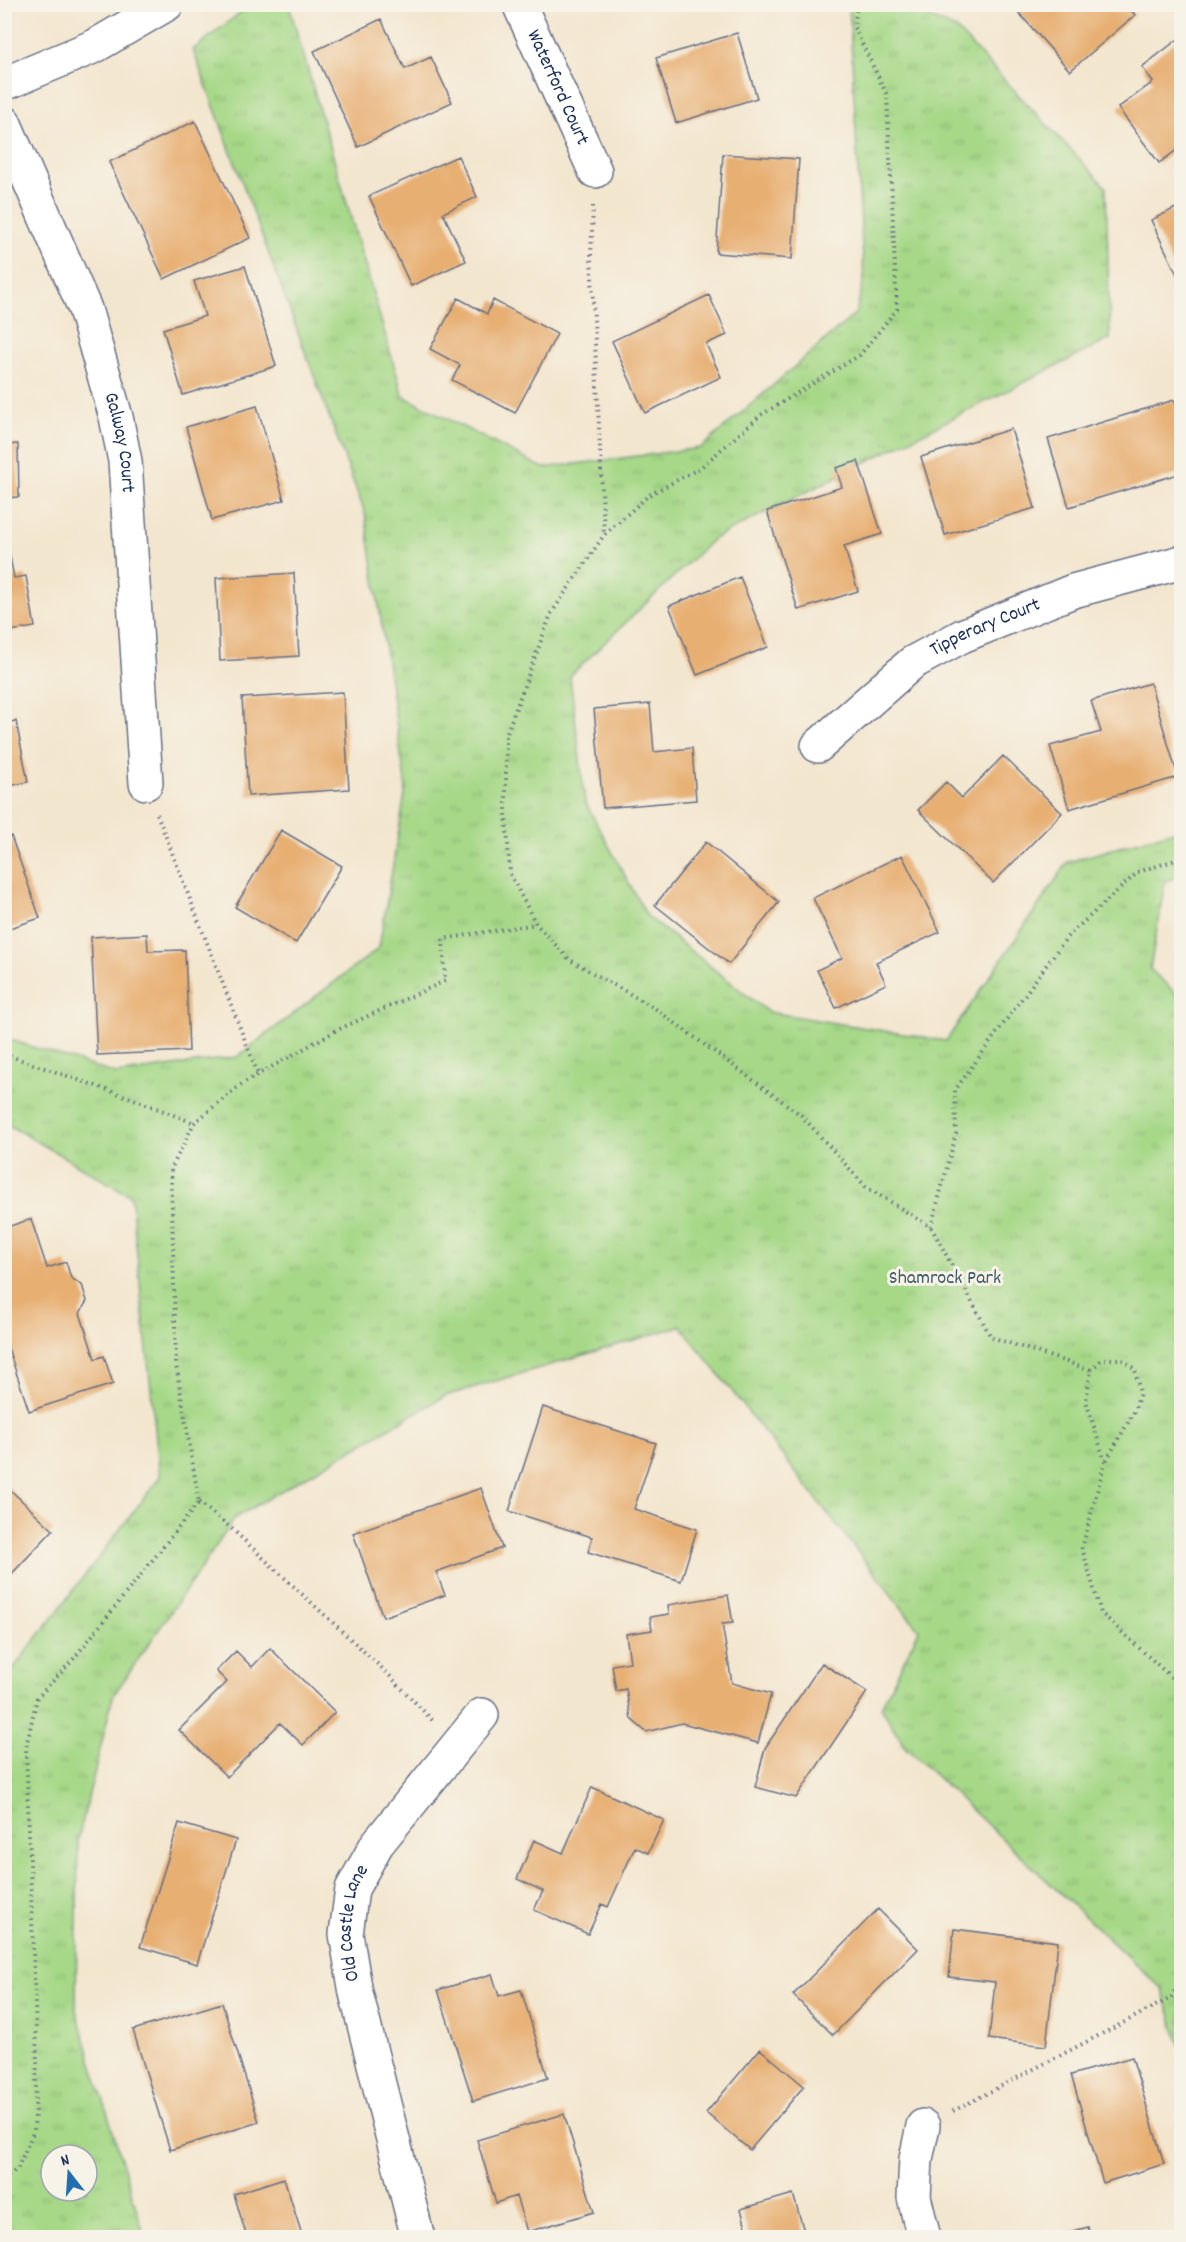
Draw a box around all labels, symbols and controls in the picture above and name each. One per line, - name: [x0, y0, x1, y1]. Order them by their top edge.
- street label: Waterford Court: [519, 25, 596, 150]
- street label: Galway Court: [96, 389, 141, 494]
- street label: Tipperary Court: [925, 592, 1045, 665]
- park label: Shamrock Park: [889, 1265, 1001, 1293]
- street label: Old Castle Lane: [332, 1860, 377, 1984]
- north arrow: [39, 2143, 99, 2203]
- text: N: [58, 2149, 73, 2173]

